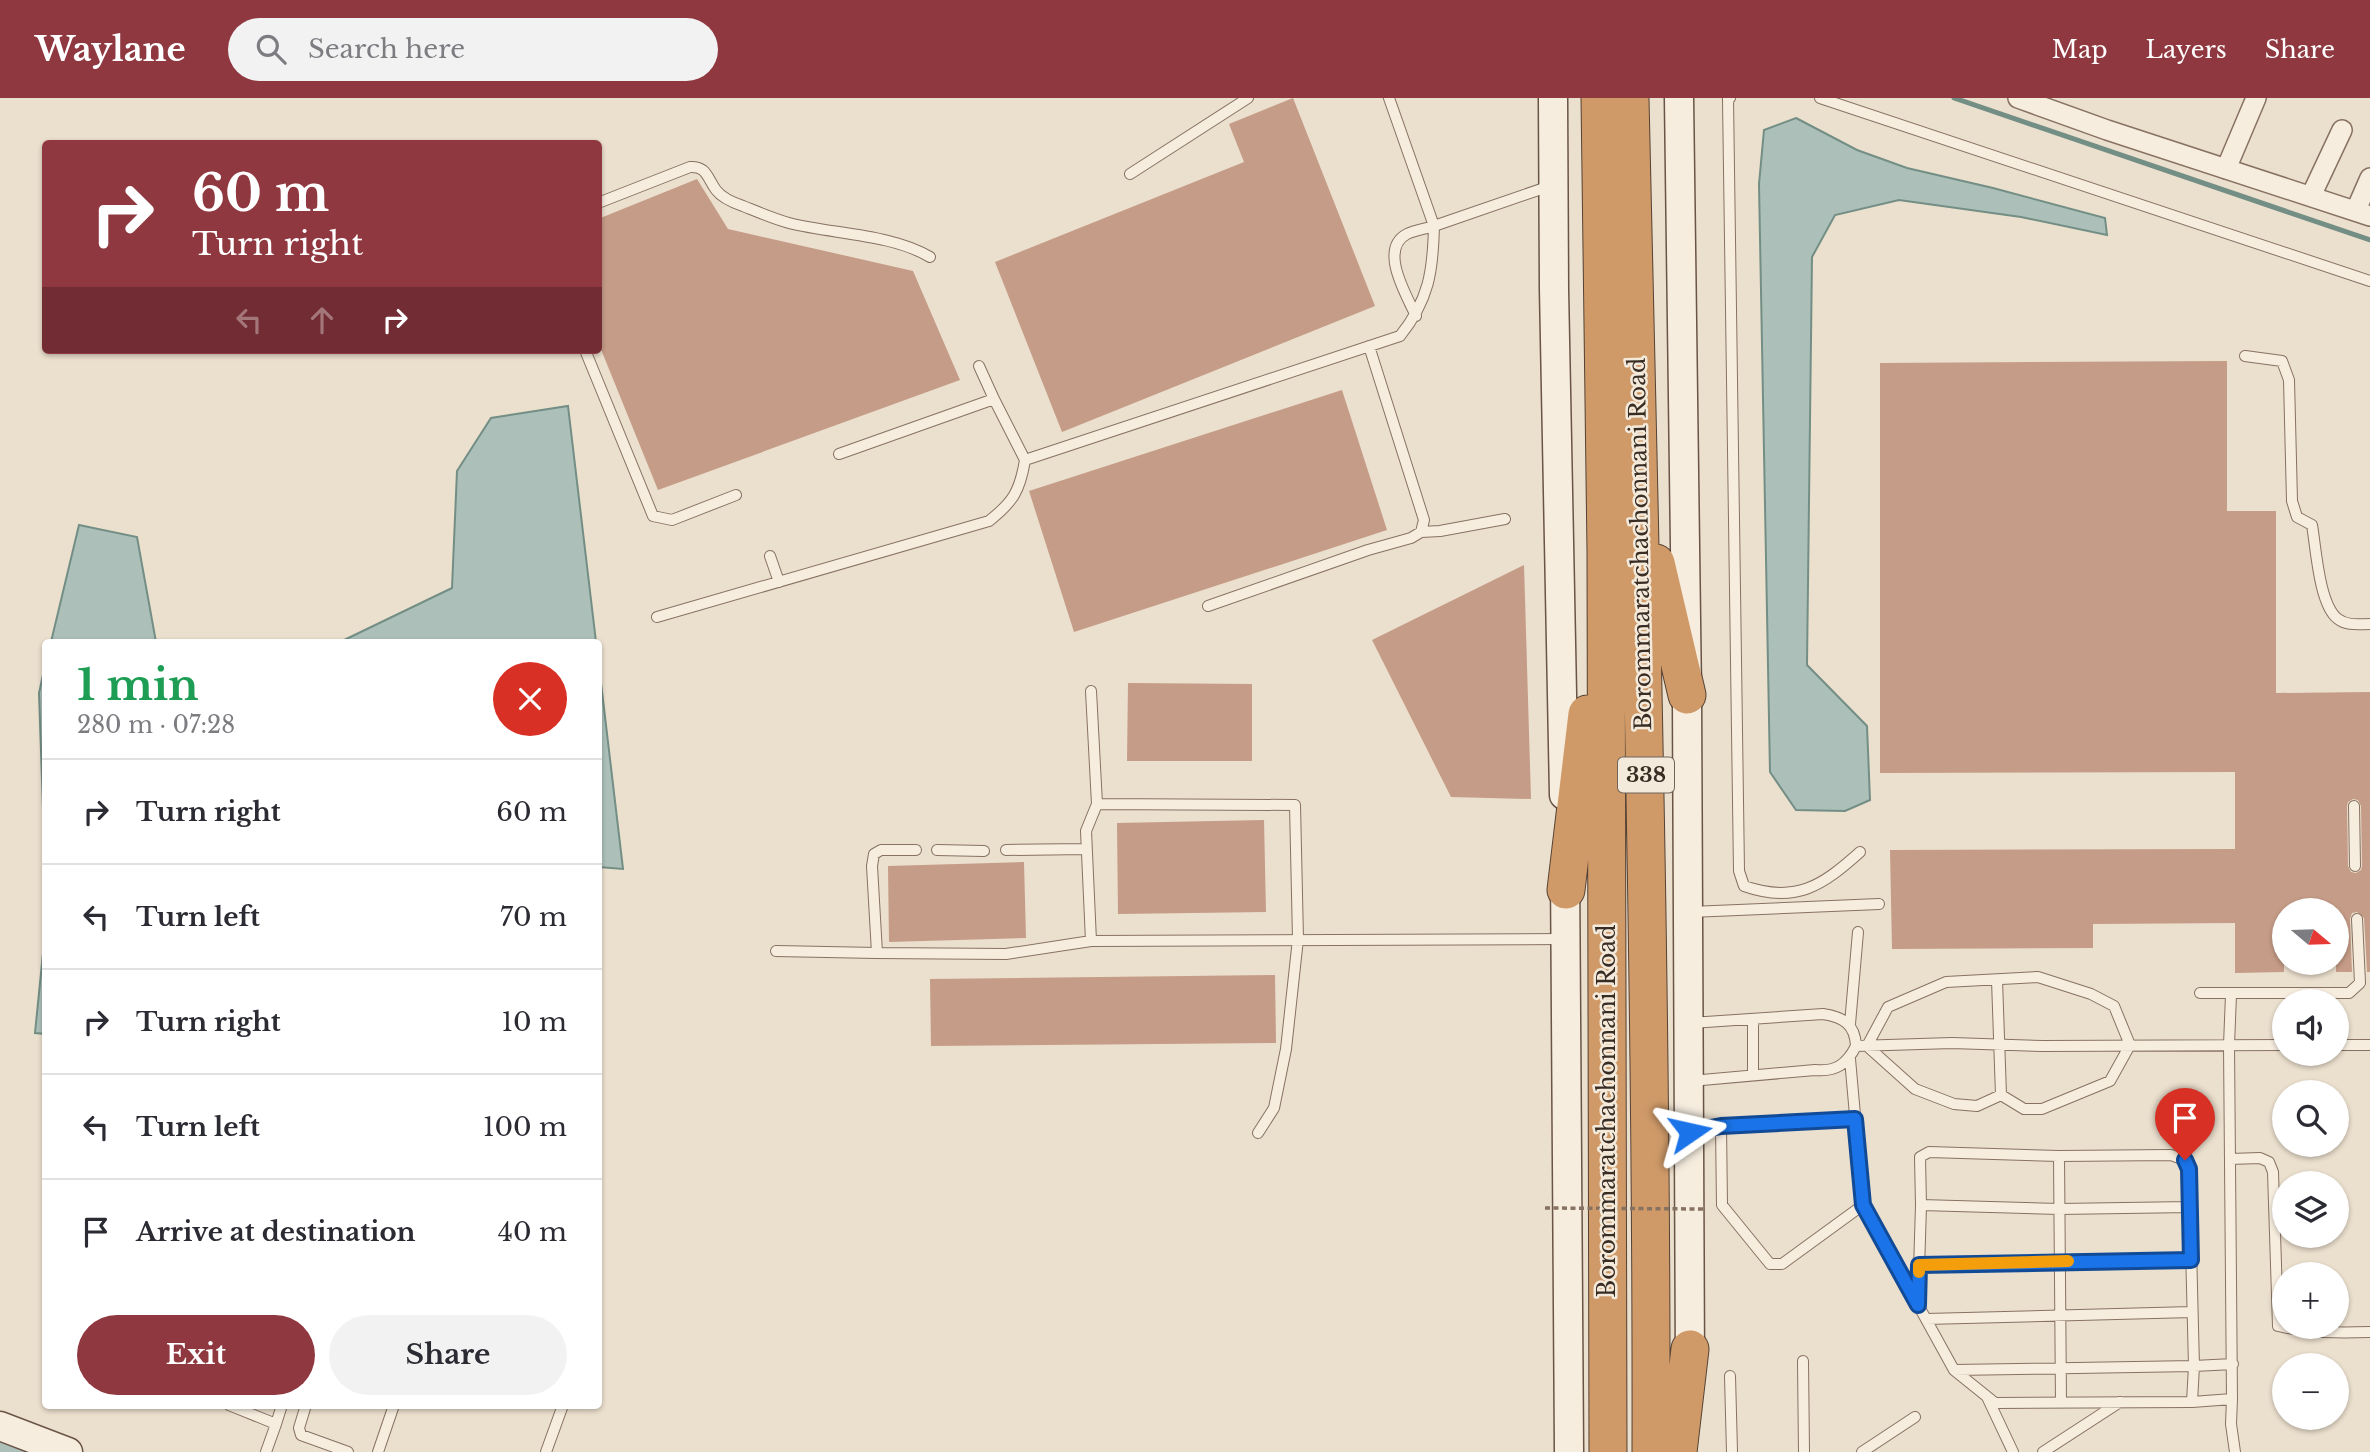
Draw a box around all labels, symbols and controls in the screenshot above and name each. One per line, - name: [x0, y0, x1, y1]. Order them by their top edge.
- search box: [228, 18, 718, 81]
- text: Waylane: [35, 29, 186, 70]
- icon: search: [252, 30, 290, 68]
- text: Search here: [308, 33, 465, 65]
- text: Map: [2052, 35, 2108, 64]
- text: Layers: [2146, 35, 2227, 64]
- text: Share: [2265, 35, 2335, 64]
- text: 60 m: [192, 163, 329, 224]
- icon: right: [77, 168, 168, 259]
- text: Turn right: [192, 224, 363, 264]
- icon: left: [230, 301, 268, 339]
- icon: ahead: [303, 301, 341, 339]
- icon: right: [376, 301, 414, 339]
- street label: Borommaratchachonnani Road: [1623, 357, 1657, 731]
- text: 1 min: [77, 659, 199, 711]
- button: close: [493, 662, 567, 736]
- text: 280 m · 07:28: [77, 711, 235, 739]
- road number: 338: [1618, 758, 1674, 792]
- icon: right: [77, 793, 115, 831]
- text: Turn right: [136, 796, 281, 828]
- text: 60 m: [496, 796, 567, 828]
- icon: left: [77, 898, 115, 936]
- north arrow: [2272, 898, 2348, 975]
- map controls: [2272, 898, 2349, 1430]
- text: Turn left: [136, 901, 260, 933]
- text: 70 m: [500, 901, 567, 933]
- street label: Borommaratchachonnani Road: [1593, 925, 1621, 1297]
- button: sound: [2272, 989, 2349, 1066]
- icon: right: [77, 1003, 115, 1041]
- text: Turn right: [136, 1006, 281, 1038]
- text: 10 m: [501, 1006, 567, 1038]
- button: search: [2272, 1080, 2349, 1157]
- pin: [2155, 1088, 2215, 1160]
- position arrow: [1653, 1095, 1727, 1169]
- icon: arrive: [2166, 1099, 2204, 1137]
- icon: left: [77, 1108, 115, 1146]
- text: Turn left: [136, 1111, 260, 1143]
- text: 100 m: [483, 1111, 567, 1143]
- button: layers: [2272, 1171, 2349, 1248]
- icon: arrive: [77, 1213, 115, 1251]
- text: Arrive at destination: [136, 1216, 416, 1248]
- text: 40 m: [498, 1216, 567, 1248]
- button: +: [2272, 1262, 2349, 1339]
- button: Exit: [77, 1315, 315, 1395]
- button: Share: [329, 1315, 567, 1395]
- button: −: [2272, 1353, 2349, 1430]

